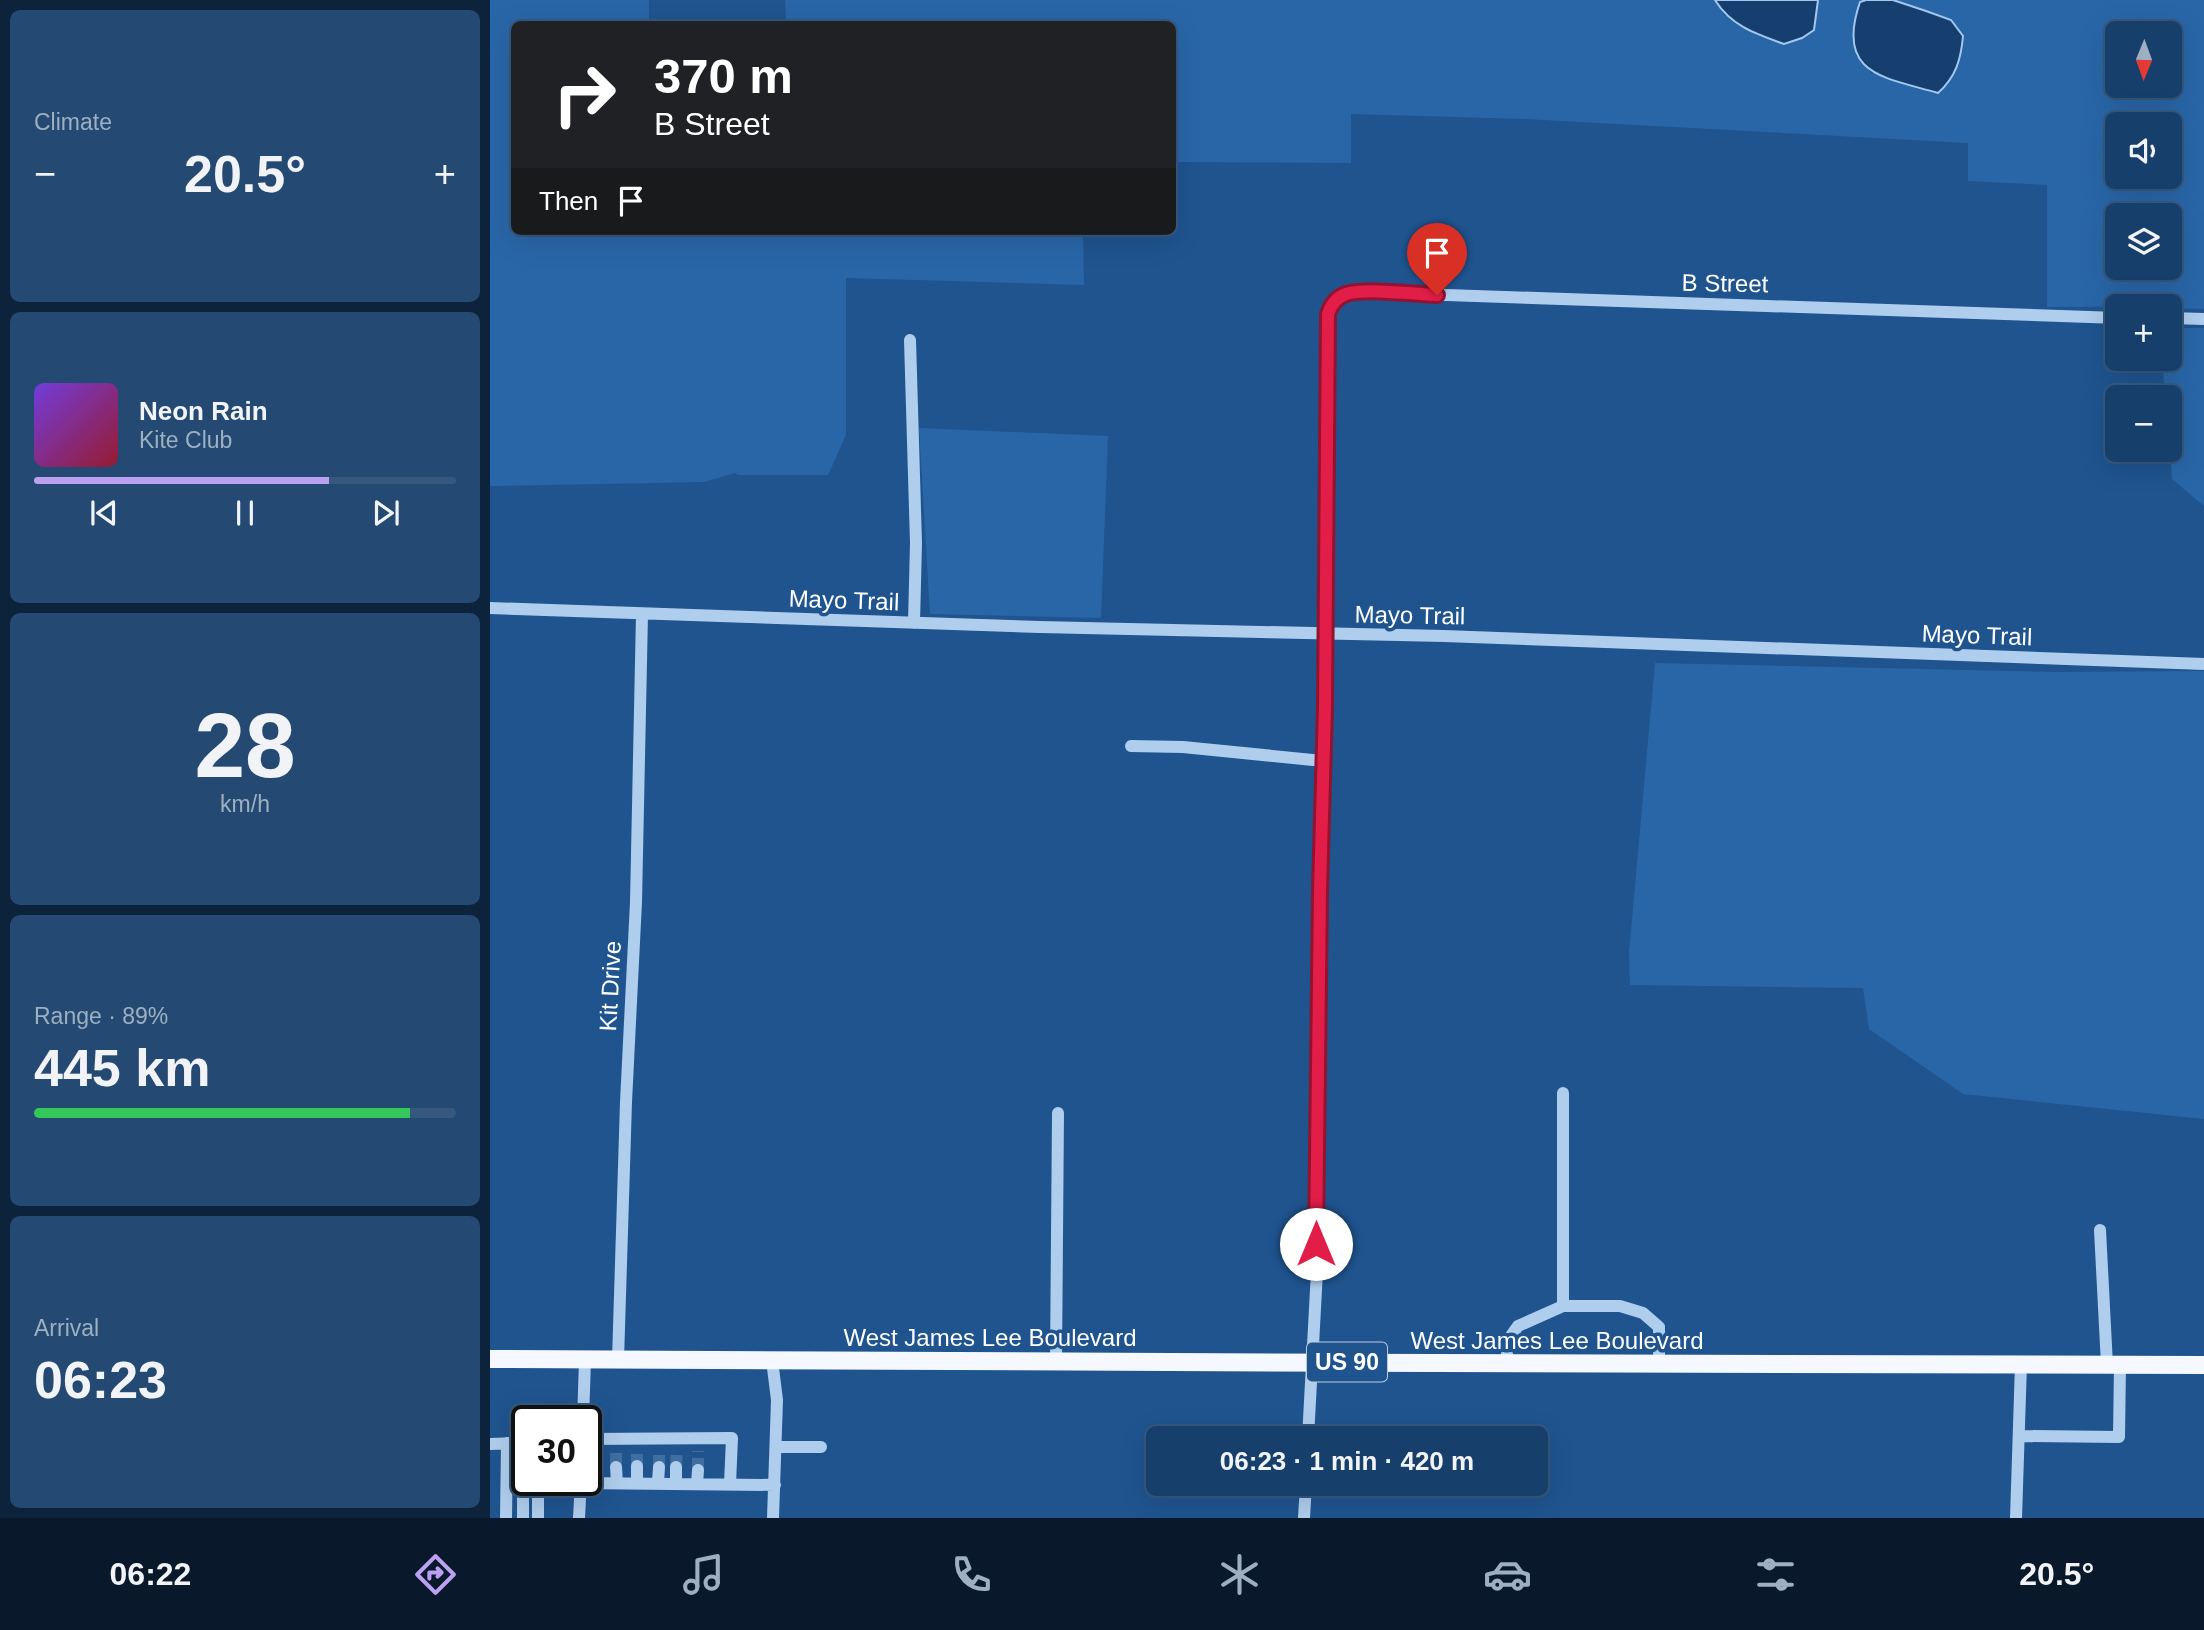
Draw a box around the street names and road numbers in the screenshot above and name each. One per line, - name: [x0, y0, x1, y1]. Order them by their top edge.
- street label: B Street: [1681, 269, 1769, 297]
- street label: Mayo Trail: [788, 585, 900, 615]
- street label: Mayo Trail: [1354, 601, 1466, 629]
- street label: Mayo Trail: [1921, 620, 2033, 650]
- street label: Kit Drive: [594, 940, 626, 1032]
- street label: West James Lee Boulevard: [843, 1324, 1137, 1351]
- street label: West James Lee Boulevard: [1410, 1327, 1704, 1354]
- road number: US 90: [1307, 1343, 1387, 1382]

